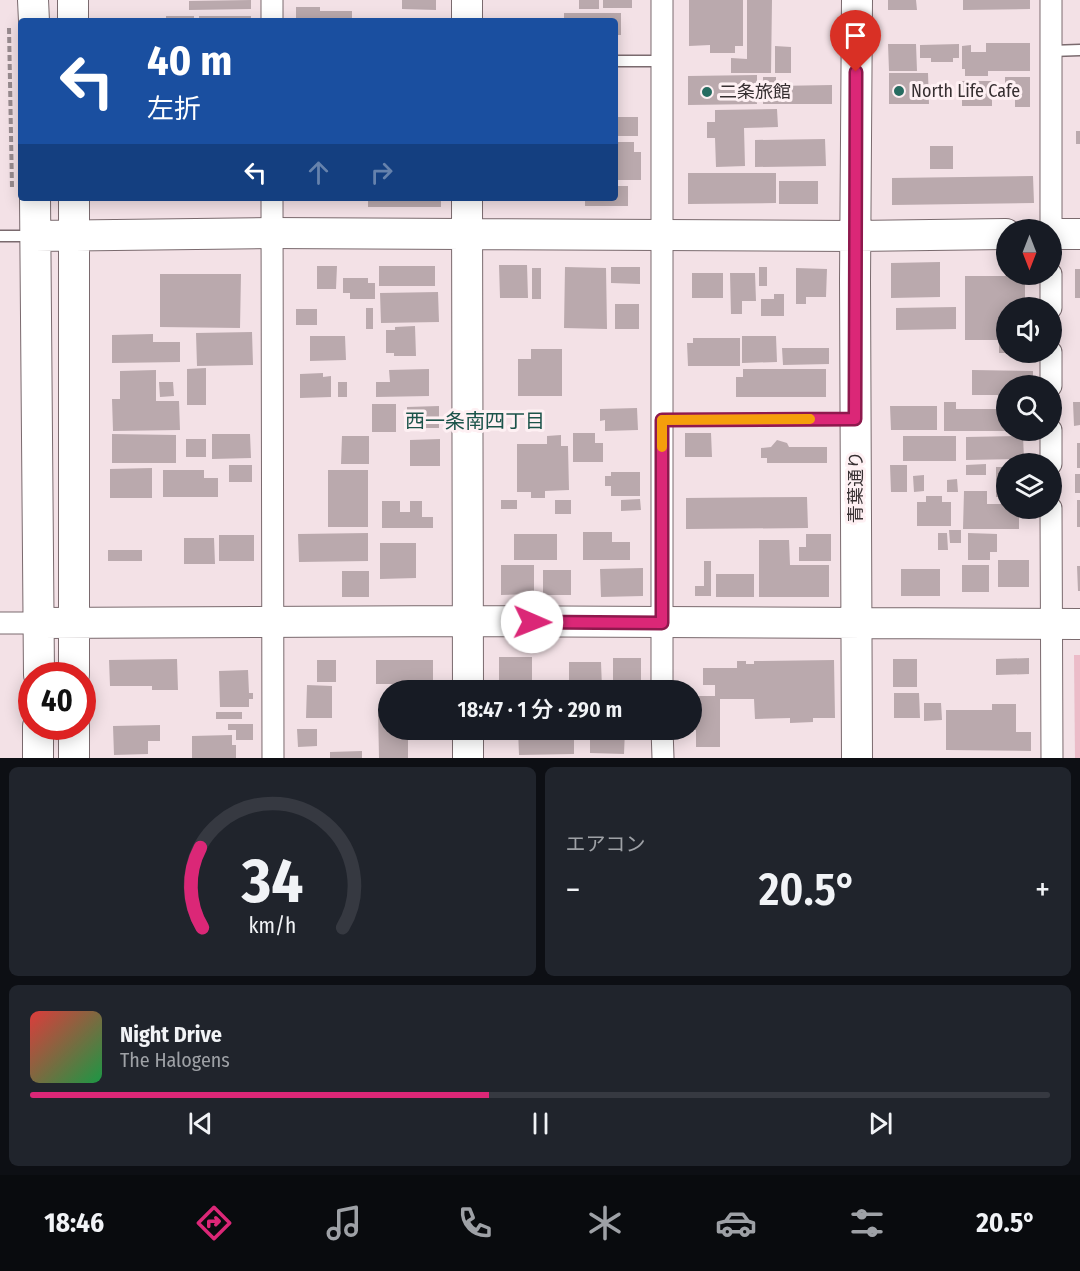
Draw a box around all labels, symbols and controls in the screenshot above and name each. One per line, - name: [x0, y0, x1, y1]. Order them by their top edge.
- pin: [830, 10, 881, 72]
- icon: arrive: [839, 19, 872, 52]
- text: 40 m: [147, 36, 232, 86]
- icon: left: [48, 42, 126, 120]
- place label: North Life Cafe: [911, 80, 1020, 102]
- place label: 二条旅館: [719, 81, 791, 103]
- marker: North Life Cafe: [892, 84, 906, 98]
- marker: 二条旅館: [700, 85, 714, 99]
- text: 左折: [147, 93, 201, 125]
- icon: left: [239, 156, 272, 189]
- icon: ahead: [302, 156, 335, 189]
- icon: right: [365, 156, 398, 189]
- north arrow: [996, 219, 1062, 285]
- map controls: [996, 219, 1062, 519]
- button: sound: [996, 297, 1062, 363]
- button: search: [996, 375, 1062, 441]
- district label: 西一条南四丁目: [405, 409, 545, 433]
- street label: 青葉通り: [845, 451, 867, 523]
- button: layers: [996, 453, 1062, 519]
- position arrow: [500, 590, 564, 654]
- speed limit sign: 40: [18, 662, 96, 740]
- text: 18:47 · 1 分 · 290 m: [458, 696, 622, 723]
- text: エアコン: [566, 832, 646, 856]
- text: 34: [241, 844, 303, 919]
- text: 20.5°: [759, 863, 857, 917]
- text: −: [566, 870, 580, 910]
- text: +: [1035, 870, 1050, 910]
- text: km/h: [248, 914, 296, 940]
- text: Night Drive: [120, 1021, 222, 1048]
- text: The Halogens: [120, 1048, 230, 1072]
- icon: previous: [184, 1107, 217, 1140]
- icon: pause: [524, 1107, 557, 1140]
- icon: next: [864, 1107, 897, 1140]
- icon: directions: [193, 1202, 235, 1244]
- icon: music: [323, 1202, 365, 1244]
- icon: phone: [454, 1202, 496, 1244]
- icon: climate: [584, 1202, 626, 1244]
- icon: car: [715, 1202, 757, 1244]
- icon: filters: [846, 1202, 888, 1244]
- text: 18:46: [44, 1207, 104, 1239]
- text: 20.5°: [976, 1207, 1036, 1239]

